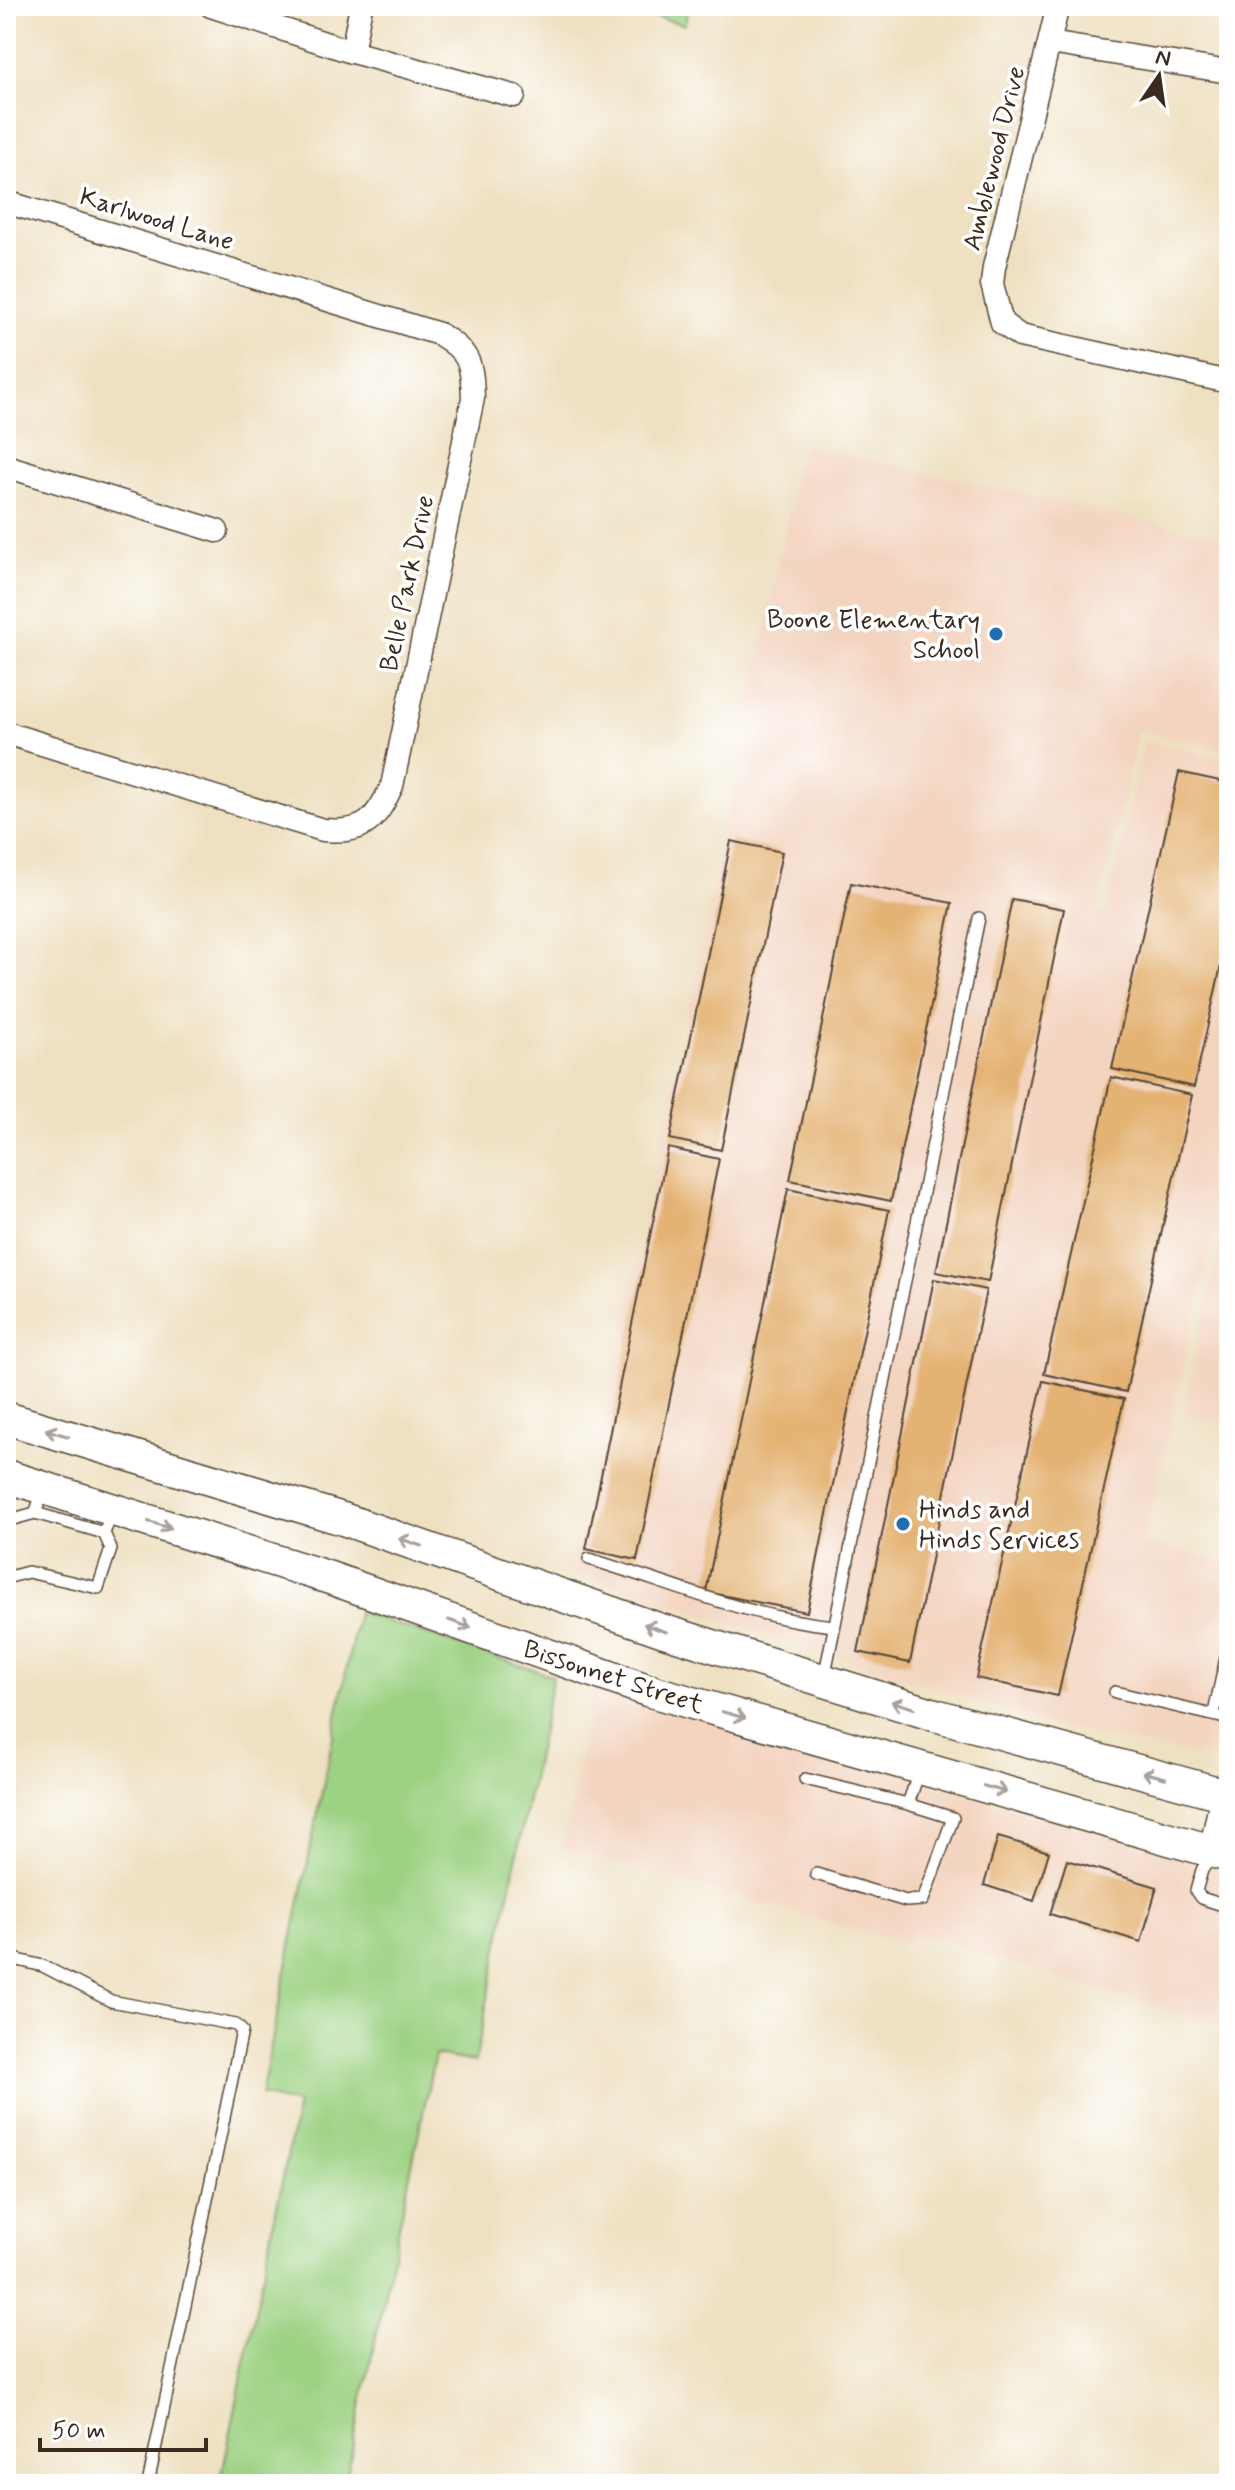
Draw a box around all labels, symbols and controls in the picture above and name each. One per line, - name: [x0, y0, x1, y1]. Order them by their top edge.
- north arrow: [1119, 36, 1199, 116]
- text: N: [1153, 43, 1173, 74]
- street label: Amblewood Drive: [956, 63, 1034, 254]
- street label: Karlwood Lane: [75, 180, 238, 259]
- street label: Belle Park Drive: [373, 492, 443, 675]
- place label: Boone Elementary School: [767, 604, 980, 668]
- marker: Boone Elementary School: [987, 625, 1005, 643]
- one-way arrow: [45, 1425, 71, 1440]
- place label: Hinds and Hinds Services: [919, 1494, 1079, 1558]
- marker: Hinds and Hinds Services: [894, 1515, 912, 1533]
- one-way arrow: [147, 1518, 173, 1533]
- one-way arrow: [397, 1534, 422, 1549]
- one-way arrow: [448, 1618, 473, 1633]
- one-way arrow: [643, 1619, 668, 1634]
- street label: Bissonnet Street: [519, 1633, 708, 1723]
- one-way arrow: [891, 1697, 917, 1712]
- one-way arrow: [720, 1708, 746, 1723]
- one-way arrow: [1141, 1767, 1167, 1782]
- one-way arrow: [982, 1783, 1007, 1798]
- scale bar: [40, 2402, 206, 2452]
- text: 50 m: [52, 2416, 106, 2447]

